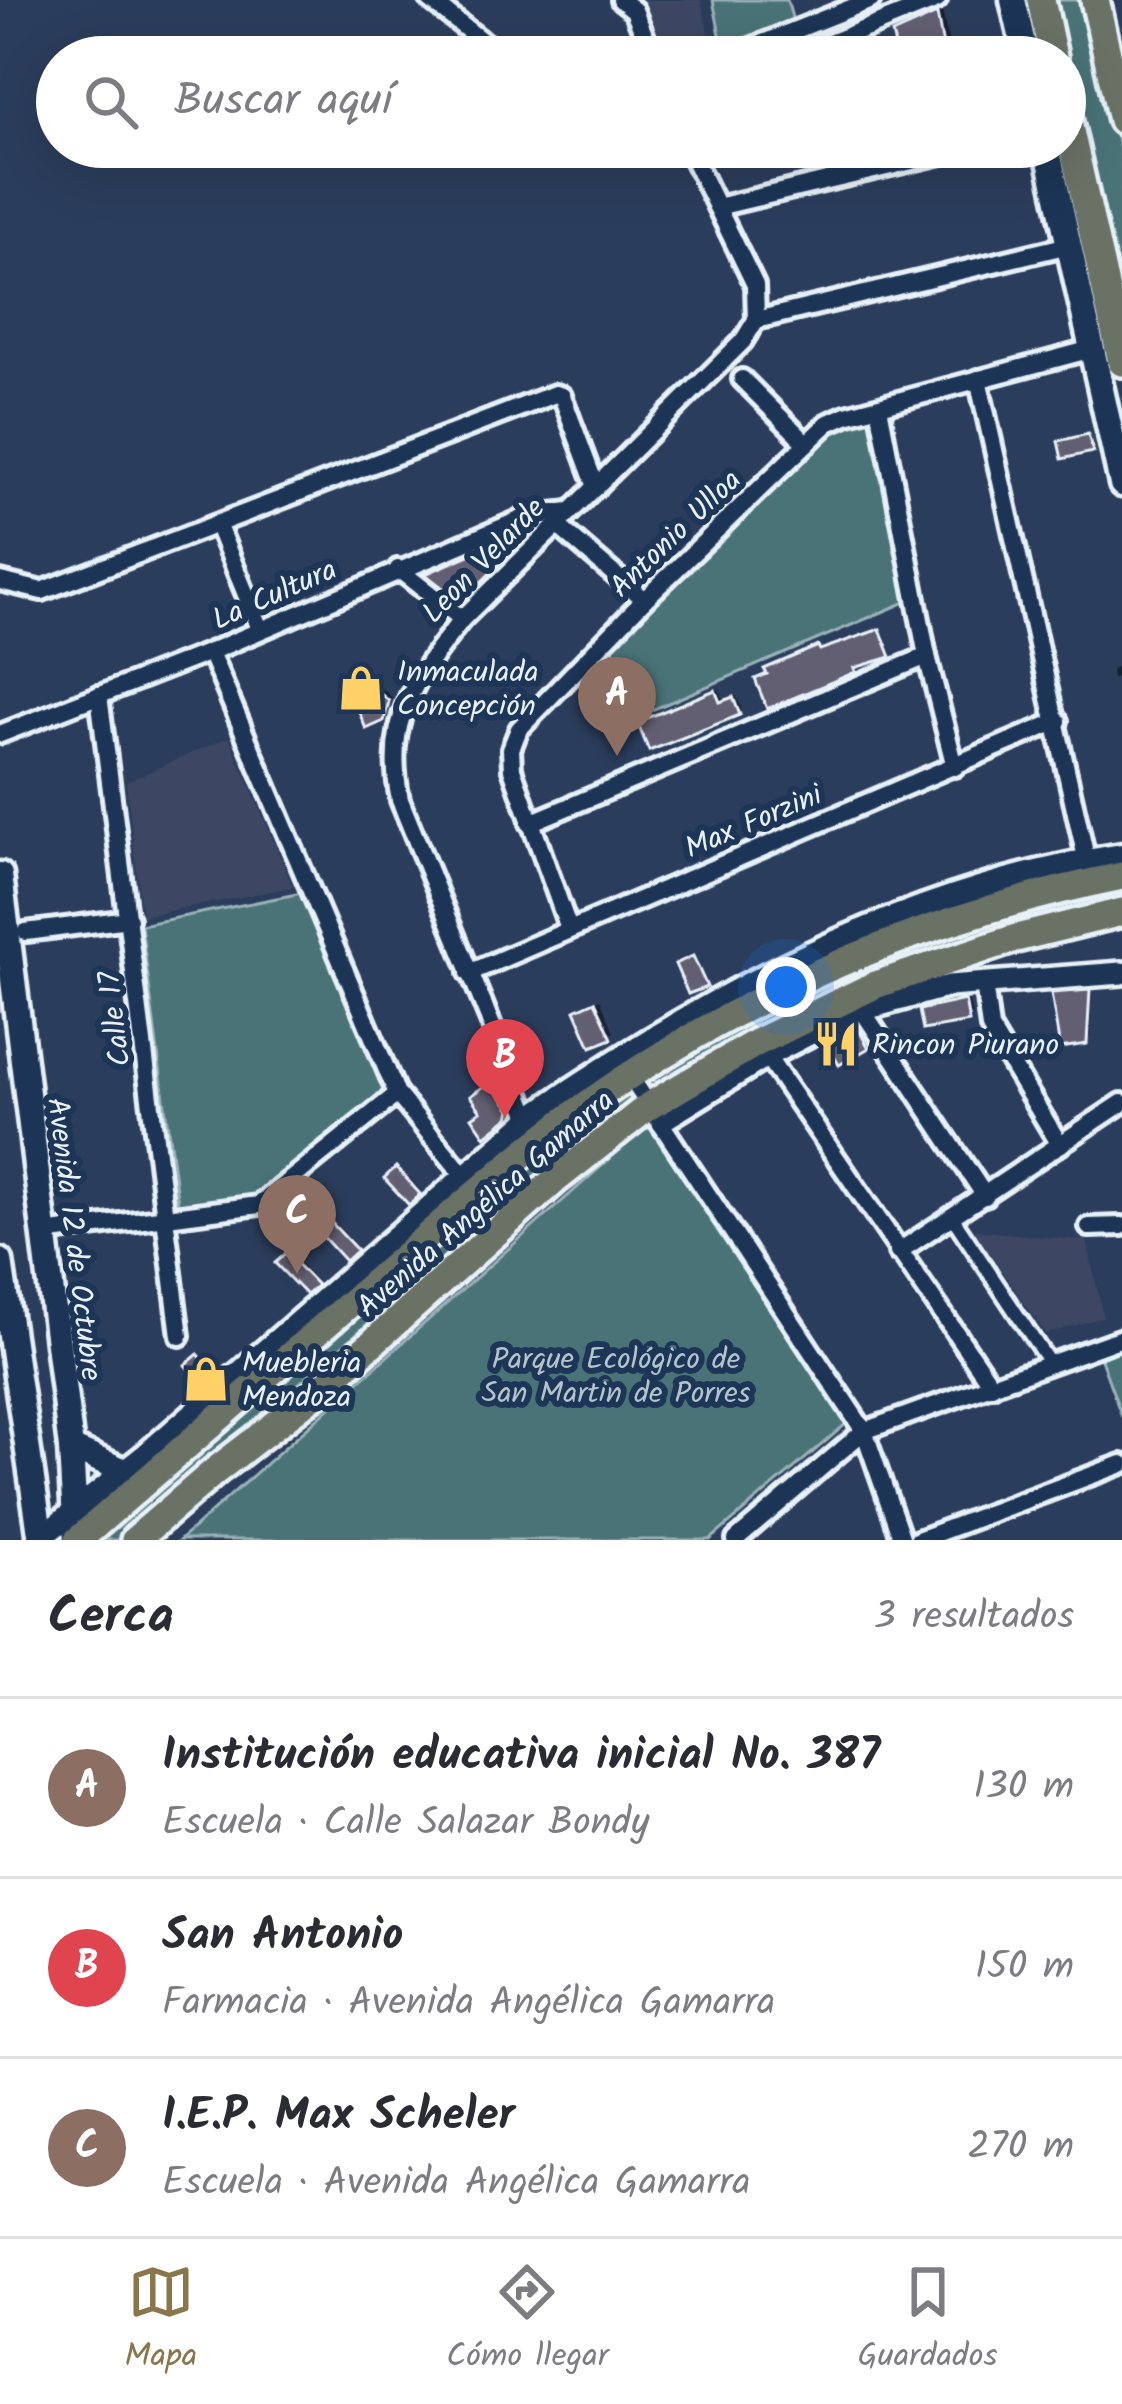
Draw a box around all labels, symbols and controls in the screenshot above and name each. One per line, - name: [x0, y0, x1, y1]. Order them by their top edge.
- search box: [36, 36, 1086, 168]
- text: Buscar aquí: [174, 66, 392, 138]
- icon: search: [78, 69, 144, 135]
- street label: Antonio Ulloa: [599, 459, 754, 610]
- street label: Leon Velarde: [411, 487, 558, 636]
- street label: La Cultura: [205, 547, 345, 645]
- place label: Inmaculada Concepción: [397, 649, 538, 731]
- pin: A: [578, 657, 656, 756]
- shop icon: Inmaculada Concepción: [336, 663, 386, 713]
- street label: Max Forzini: [678, 772, 832, 873]
- your location: [756, 957, 816, 1017]
- street label: Calle 17: [86, 967, 146, 1069]
- pin: B: [466, 1019, 544, 1118]
- restaurant icon: Rincon Piurano: [811, 1019, 861, 1069]
- place label: Rincon Piurano: [872, 1022, 1059, 1070]
- street label: Avenida Angélica Gamarra: [347, 1079, 626, 1330]
- street label: Avenida 12 de Octubre: [32, 1095, 114, 1384]
- pin: C: [258, 1175, 336, 1274]
- park label: Parque Ecológico de San Martin de Porres: [482, 1336, 751, 1418]
- place label: Muebleria Mendoza: [242, 1340, 361, 1422]
- shop icon: Muebleria Mendoza: [181, 1354, 231, 1404]
- text: Cerca: [48, 1578, 174, 1659]
- text: 3 resultados: [874, 1587, 1074, 1649]
- text: Institución educativa inicial No. 387: [162, 1721, 880, 1793]
- text: A: [75, 1757, 99, 1819]
- text: 130 m: [973, 1757, 1074, 1819]
- text: Escuela · Calle Salazar Bondy: [162, 1793, 649, 1855]
- text: San Antonio: [162, 1901, 403, 1973]
- text: B: [75, 1937, 99, 1999]
- text: 150 m: [975, 1937, 1074, 1999]
- text: Farmacia · Avenida Angélica Gamarra: [162, 1973, 775, 2035]
- text: I.E.P. Max Scheler: [162, 2081, 515, 2153]
- text: C: [75, 2117, 99, 2179]
- text: 270 m: [967, 2117, 1074, 2179]
- text: Escuela · Avenida Angélica Gamarra: [162, 2153, 750, 2215]
- tab: Mapa: [125, 2259, 197, 2384]
- tab: Cómo llegar: [446, 2259, 609, 2384]
- tab: Guardados: [858, 2259, 997, 2384]

